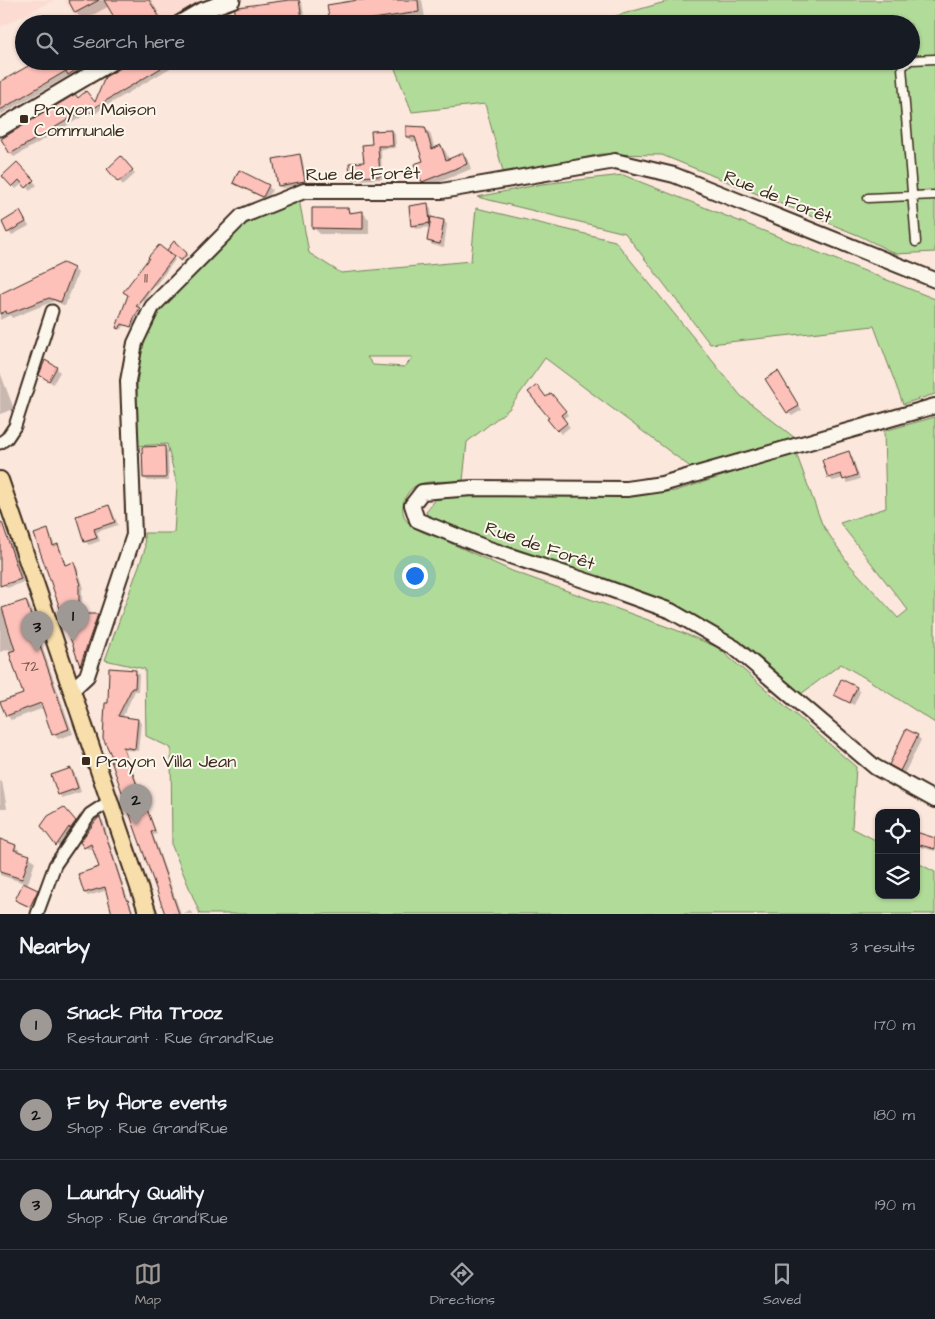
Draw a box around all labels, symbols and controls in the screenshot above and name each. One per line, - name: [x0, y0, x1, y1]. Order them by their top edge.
- search box: [15, 15, 920, 70]
- icon: search: [33, 29, 61, 57]
- text: Search here: [73, 29, 185, 56]
- place label: Prayon Maison Communale: [34, 97, 156, 143]
- marker: Prayon Maison Communale: [18, 113, 30, 125]
- street label: Rue de Forêt: [305, 160, 421, 187]
- street label: Rue de Forêt: [720, 164, 836, 230]
- house number: 11: [144, 268, 148, 289]
- street label: Rue de Forêt: [482, 516, 599, 577]
- your location: [402, 563, 428, 589]
- pin: 1: [57, 600, 89, 641]
- pin: 3: [21, 611, 53, 652]
- house number: 72: [21, 656, 39, 677]
- place label: Prayon Villa Jean: [96, 749, 236, 775]
- marker: Prayon Villa Jean: [80, 755, 92, 767]
- pin: 2: [120, 784, 152, 825]
- map controls: [875, 809, 920, 899]
- button: locate: [875, 809, 920, 854]
- button: layers: [875, 854, 920, 899]
- text: Nearby: [20, 932, 90, 961]
- text: 3 results: [850, 936, 915, 958]
- text: Snack Pita Trooz: [67, 1000, 223, 1027]
- text: 1: [35, 1014, 37, 1036]
- text: 170 m: [874, 1014, 915, 1036]
- text: Restaurant · Rue Grand'Rue: [67, 1027, 274, 1049]
- text: F by flore events: [67, 1090, 227, 1117]
- text: 2: [31, 1104, 41, 1126]
- text: 180 m: [874, 1104, 915, 1126]
- text: Shop · Rue Grand'Rue: [67, 1117, 228, 1139]
- text: Laundry Quality: [67, 1180, 204, 1207]
- text: 3: [32, 1194, 40, 1216]
- text: 190 m: [875, 1194, 915, 1216]
- text: Shop · Rue Grand'Rue: [67, 1207, 228, 1229]
- tab: Map: [134, 1260, 162, 1310]
- tab: Directions: [430, 1260, 495, 1310]
- tab: Saved: [763, 1260, 801, 1310]

